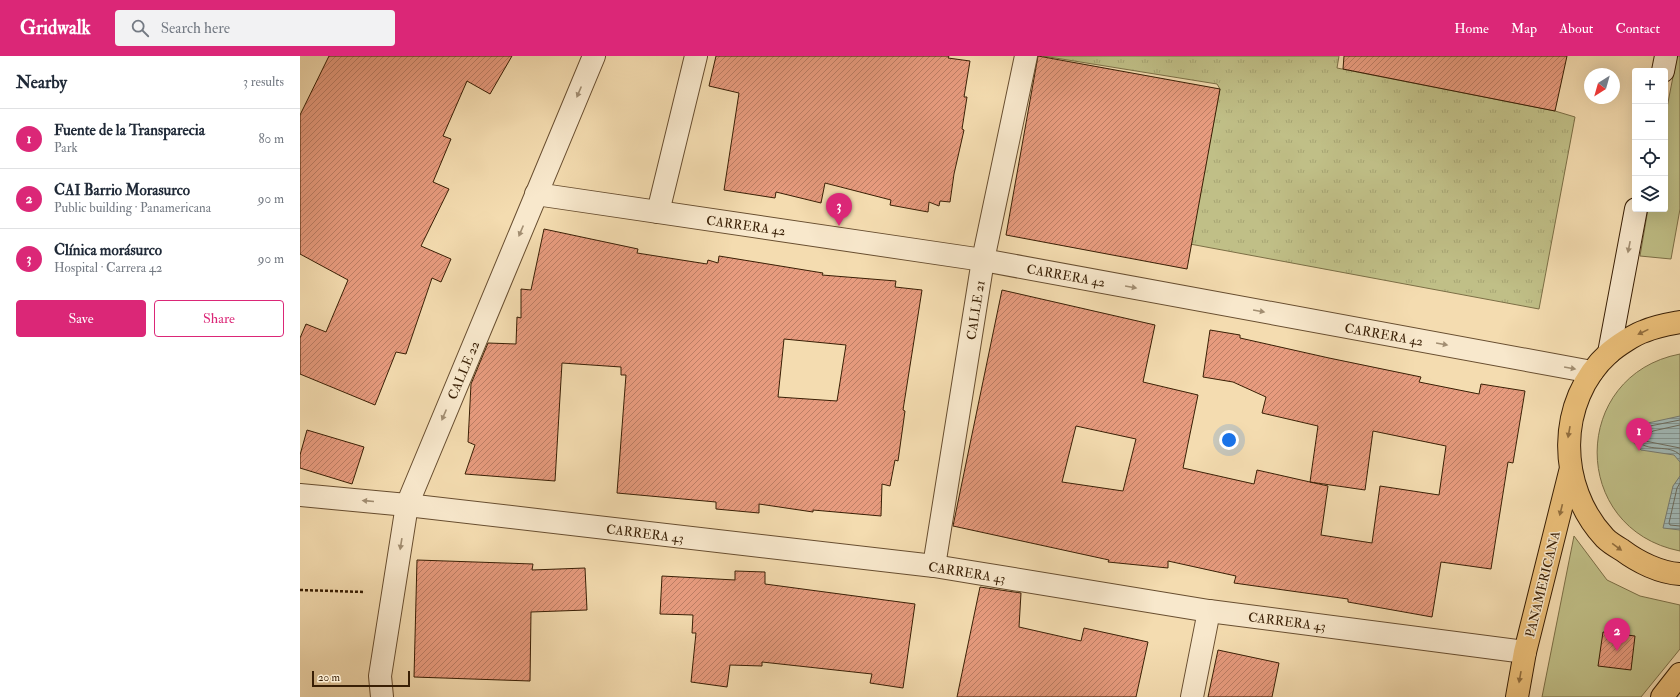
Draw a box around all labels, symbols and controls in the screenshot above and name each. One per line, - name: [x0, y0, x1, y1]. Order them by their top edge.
- search box: [115, 10, 395, 46]
- text: Gridwalk: [20, 16, 91, 40]
- icon: search: [129, 17, 151, 39]
- text: Search here: [161, 19, 230, 38]
- text: Home: [1454, 20, 1489, 37]
- text: Map: [1511, 20, 1537, 37]
- text: About: [1559, 20, 1593, 37]
- text: Contact: [1615, 20, 1660, 37]
- north arrow: [1584, 68, 1620, 104]
- map controls: [1632, 68, 1668, 212]
- button: +: [1632, 68, 1668, 104]
- text: Nearby: [16, 72, 67, 93]
- text: 3 results: [243, 74, 284, 90]
- one-way arrow: [576, 86, 582, 98]
- button: −: [1632, 104, 1668, 140]
- text: Fuente de la Transparecia: [54, 121, 205, 140]
- text: 1: [27, 131, 31, 147]
- text: 80 m: [258, 131, 284, 147]
- text: Park: [54, 140, 78, 156]
- button: locate: [1632, 140, 1668, 176]
- button: layers: [1632, 176, 1668, 212]
- text: CAI Barrio Morasurco: [54, 181, 190, 200]
- text: 2: [26, 191, 32, 207]
- text: 90 m: [258, 191, 284, 207]
- pin: 3: [826, 193, 852, 226]
- text: Public building · Panamericana: [54, 200, 211, 216]
- street label: CARRERA 42: [705, 213, 787, 240]
- one-way arrow: [518, 225, 524, 237]
- text: Clínica morásurco: [54, 241, 162, 260]
- one-way arrow: [1626, 241, 1632, 253]
- text: 3: [27, 251, 32, 267]
- text: 90 m: [258, 251, 284, 267]
- text: Hospital · Carrera 42: [54, 260, 162, 276]
- street label: CARRERA 42: [1025, 261, 1107, 291]
- street label: CALLE 21: [963, 279, 989, 341]
- one-way arrow: [1125, 284, 1137, 290]
- button: Save: [16, 300, 146, 337]
- button: Share: [154, 300, 284, 337]
- one-way arrow: [1253, 308, 1265, 314]
- street label: CARRERA 42: [1343, 320, 1425, 350]
- one-way arrow: [1637, 329, 1649, 336]
- street label: CALLE 22: [444, 338, 484, 402]
- one-way arrow: [1436, 342, 1448, 348]
- one-way arrow: [1564, 365, 1576, 371]
- one-way arrow: [441, 410, 447, 422]
- pin: 1: [1626, 418, 1652, 451]
- one-way arrow: [1566, 426, 1572, 438]
- your location: [1219, 430, 1239, 450]
- one-way arrow: [362, 498, 374, 505]
- one-way arrow: [1557, 504, 1563, 516]
- street label: CARRERA 43: [605, 521, 685, 547]
- street label: PANAMERICANA: [1522, 529, 1564, 639]
- one-way arrow: [398, 538, 404, 550]
- one-way arrow: [1611, 542, 1622, 551]
- street label: CARRERA 43: [927, 559, 1007, 587]
- street label: CARRERA 43: [1247, 609, 1327, 635]
- pin: 2: [1604, 618, 1630, 651]
- scale bar: [312, 669, 410, 688]
- text: 20 m: [318, 671, 340, 684]
- one-way arrow: [1517, 671, 1523, 683]

